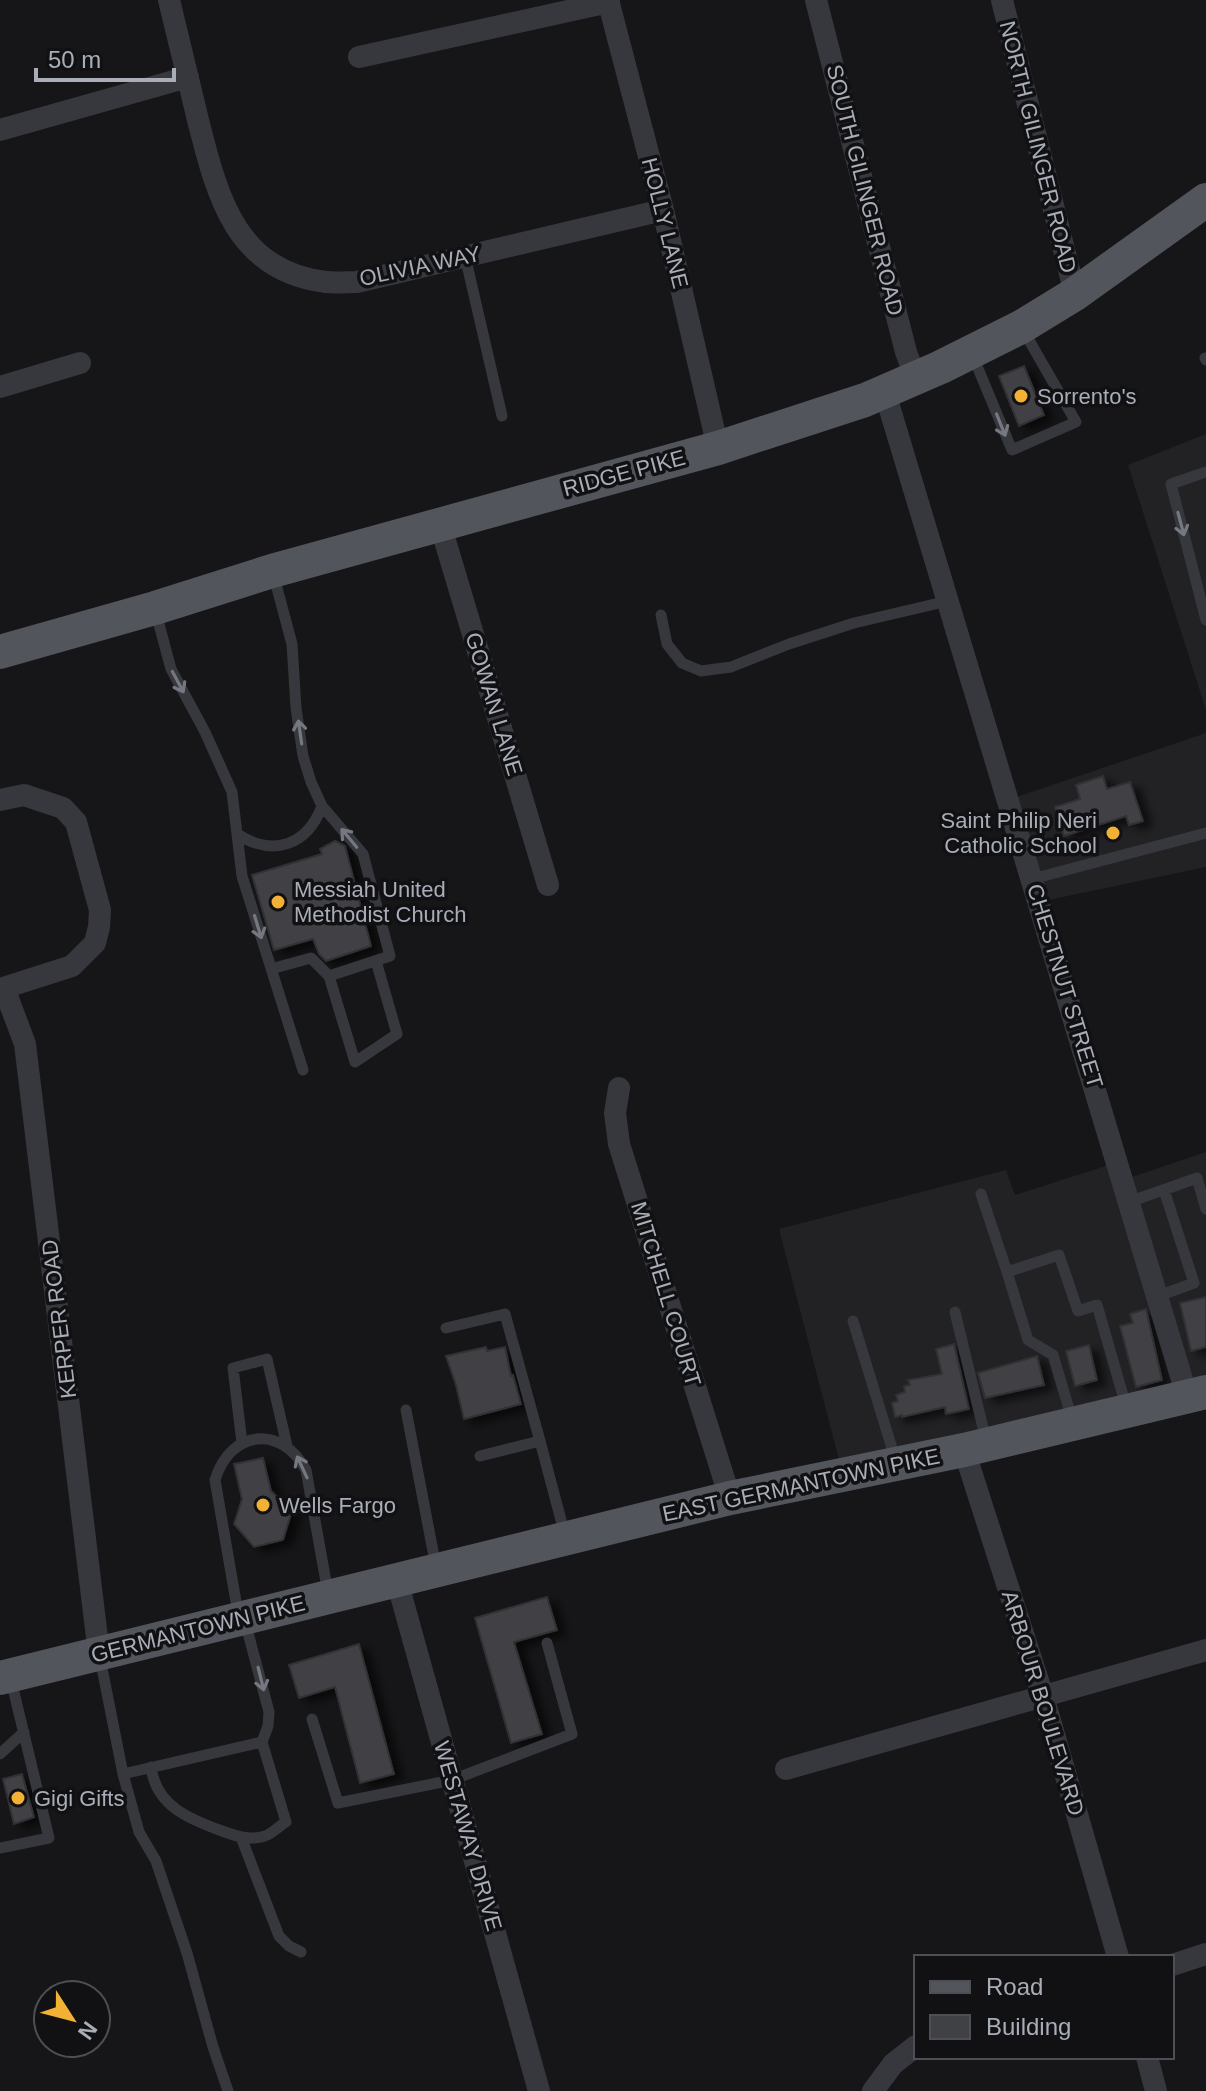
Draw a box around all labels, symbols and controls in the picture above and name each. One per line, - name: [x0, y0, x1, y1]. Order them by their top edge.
- street label: NORTH GILINGER ROAD: [995, 18, 1081, 276]
- scale bar: [36, 32, 174, 82]
- text: 50 m: [48, 46, 101, 73]
- street label: SOUTH GILINGER ROAD: [822, 62, 908, 318]
- street label: HOLLY LANE: [637, 155, 693, 291]
- street label: OLIVIA WAY: [357, 241, 483, 291]
- place label: Sorrento's: [1037, 384, 1137, 409]
- marker: Sorrento's: [1012, 387, 1030, 405]
- one-way arrow: [995, 412, 1010, 437]
- street label: RIDGE PIKE: [560, 445, 688, 501]
- one-way arrow: [1174, 510, 1189, 536]
- street label: GOWAN LANE: [460, 629, 528, 779]
- one-way arrow: [170, 670, 186, 694]
- one-way arrow: [292, 719, 307, 745]
- place label: Saint Philip Neri Catholic School: [940, 808, 1097, 858]
- marker: Saint Philip Neri Catholic School: [1104, 824, 1122, 842]
- one-way arrow: [340, 828, 358, 849]
- place label: Messiah United Methodist Church: [294, 877, 466, 927]
- street label: CHESTNUT STREET: [1022, 881, 1108, 1091]
- marker: Messiah United Methodist Church: [269, 893, 287, 911]
- one-way arrow: [251, 913, 266, 939]
- street label: MITCHELL COURT: [626, 1199, 706, 1389]
- street label: KERPER ROAD: [37, 1238, 81, 1400]
- street label: EAST GERMANTOWN PIKE: [660, 1443, 942, 1527]
- one-way arrow: [294, 1455, 309, 1479]
- place label: Wells Fargo: [279, 1493, 396, 1518]
- marker: Wells Fargo: [254, 1496, 272, 1514]
- street label: ARBOUR BOULEVARD: [997, 1587, 1089, 1819]
- street label: GERMANTOWN PIKE: [88, 1590, 308, 1668]
- one-way arrow: [254, 1666, 269, 1691]
- street label: WESTAWAY DRIVE: [429, 1738, 507, 1934]
- place label: Gigi Gifts: [34, 1786, 124, 1811]
- marker: Gigi Gifts: [9, 1789, 27, 1807]
- legend: [914, 1955, 1174, 2059]
- text: Road: [986, 1973, 1043, 2000]
- north arrow: [32, 1979, 112, 2059]
- text: Building: [986, 2013, 1071, 2040]
- text: N: [73, 2017, 103, 2044]

